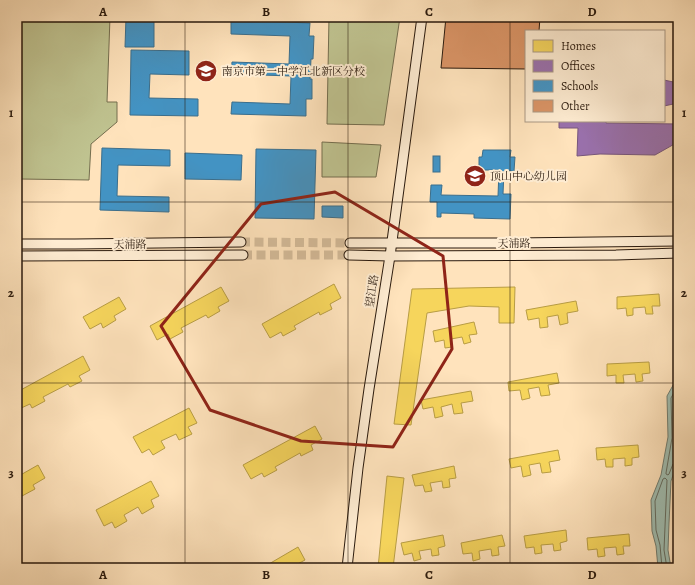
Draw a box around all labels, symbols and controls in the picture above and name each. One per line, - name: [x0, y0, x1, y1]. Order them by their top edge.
- text: A: [98, 3, 108, 20]
- text: B: [262, 3, 270, 20]
- text: C: [425, 3, 433, 20]
- text: D: [587, 3, 597, 20]
- legend: [525, 30, 665, 122]
- text: Homes: [561, 38, 596, 54]
- school or university icon: 南京市第一中学江北新区分校: [193, 58, 219, 84]
- text: Offices: [561, 58, 595, 74]
- place label: 南京市第一中学江北新区分校: [222, 64, 365, 79]
- text: Schools: [561, 78, 598, 94]
- text: Other: [561, 98, 590, 114]
- text: 1: [9, 104, 14, 121]
- text: 1: [682, 104, 687, 121]
- school or university icon: 顶山中心幼儿园: [462, 163, 488, 189]
- place label: 顶山中心幼儿园: [490, 169, 567, 184]
- street label: 天浦路: [498, 236, 531, 251]
- street label: 天浦路: [114, 237, 147, 252]
- street label: 望江路: [362, 274, 382, 308]
- text: 2: [8, 284, 15, 301]
- text: 2: [681, 284, 688, 301]
- text: 3: [8, 464, 14, 481]
- text: 3: [681, 464, 687, 481]
- text: A: [98, 566, 108, 583]
- text: B: [262, 566, 270, 583]
- text: C: [425, 566, 433, 583]
- text: D: [587, 566, 597, 583]

